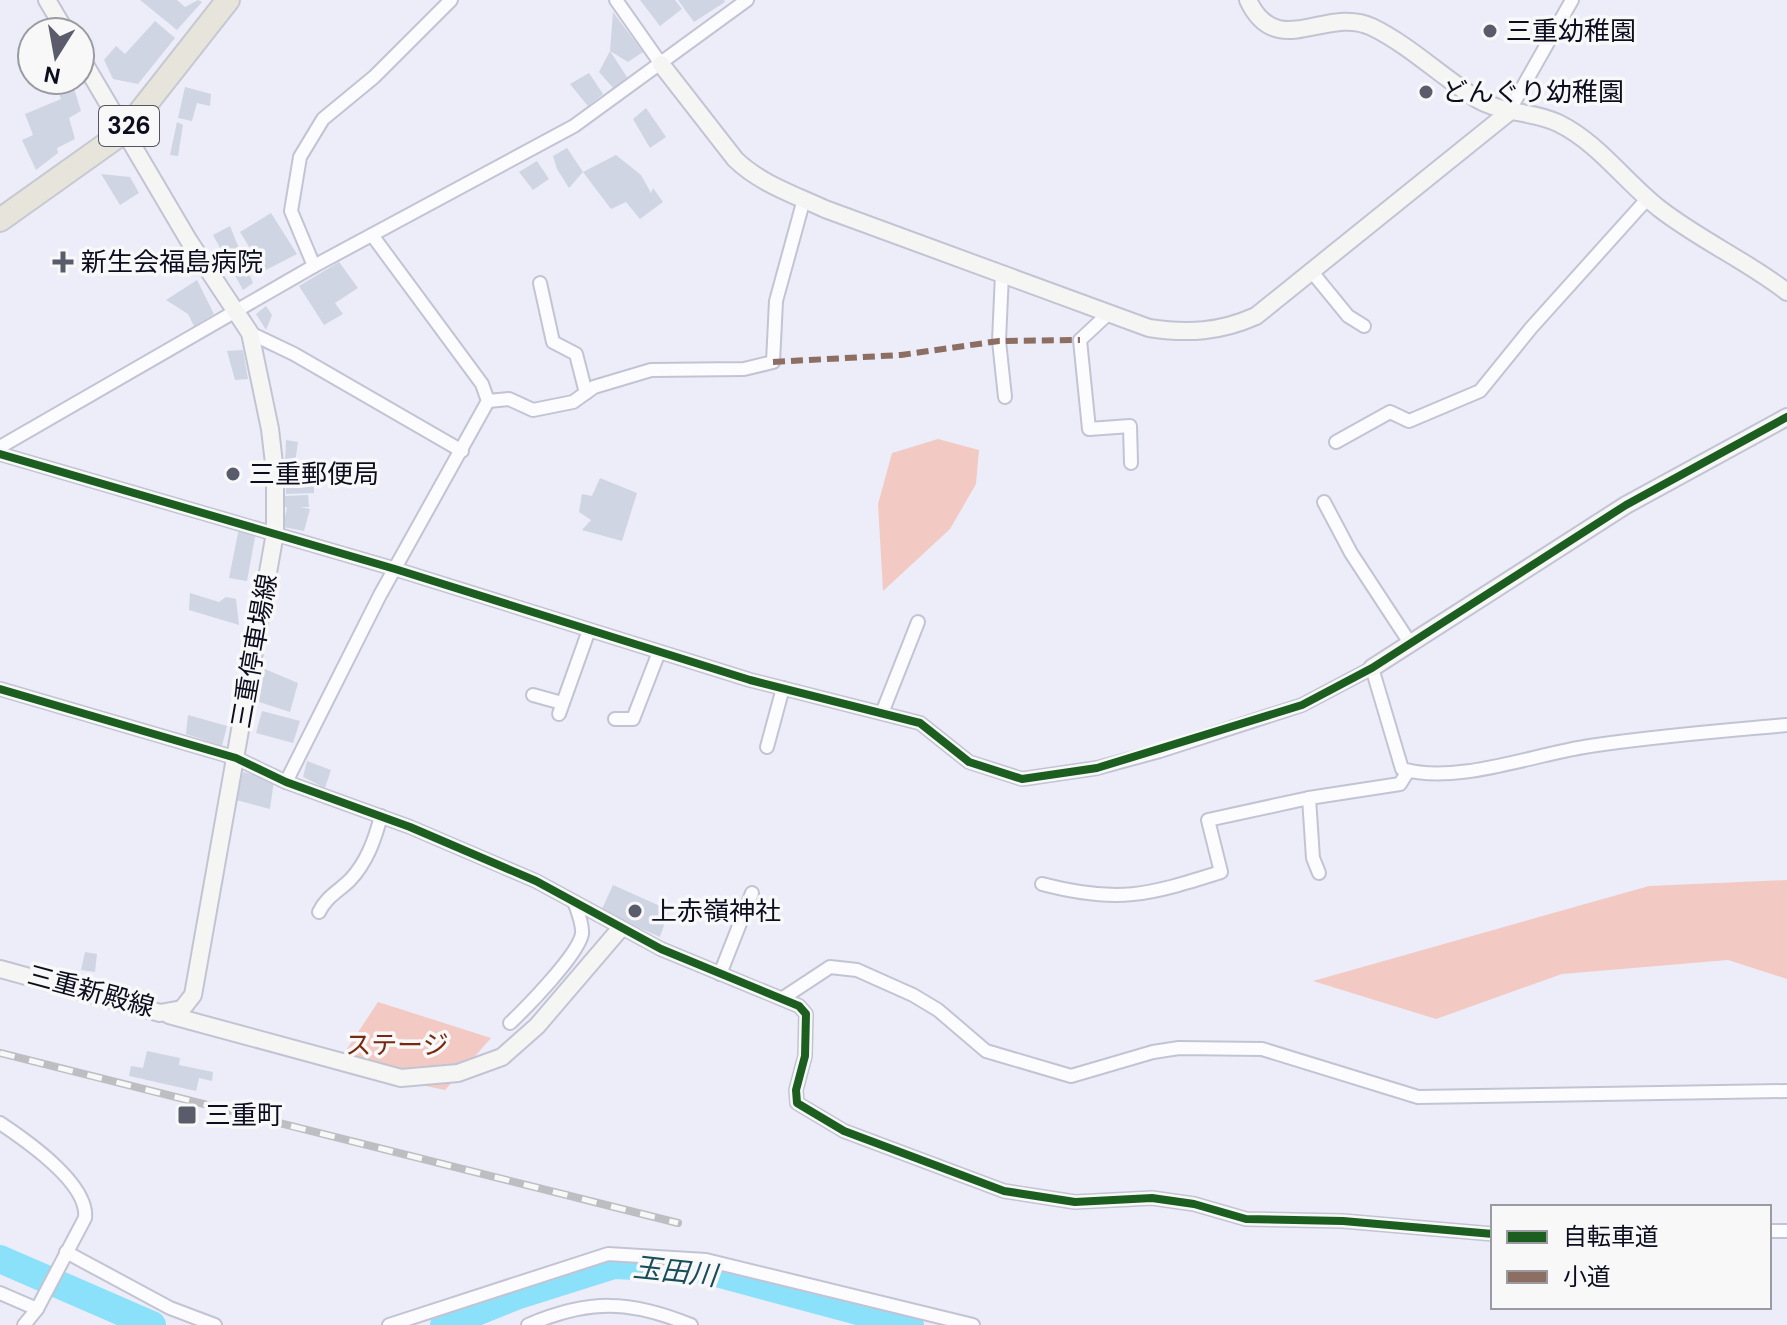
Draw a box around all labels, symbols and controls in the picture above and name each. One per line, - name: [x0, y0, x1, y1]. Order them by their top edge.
- place label: 三重幼稚園: [1506, 14, 1636, 48]
- north arrow: [16, 16, 96, 96]
- marker: 三重幼稚園: [1481, 22, 1499, 40]
- text: N: [42, 59, 63, 91]
- place label: どんぐり幼稚園: [1442, 75, 1624, 109]
- marker: どんぐり幼稚園: [1417, 83, 1435, 101]
- road number: 326: [99, 106, 159, 146]
- place label: 新生会福島病院: [81, 245, 263, 279]
- marker: 新生会福島病院: [52, 251, 74, 273]
- place label: 三重郵便局: [249, 457, 379, 491]
- marker: 三重郵便局: [224, 465, 242, 483]
- street label: 三重停車場線: [224, 571, 284, 731]
- place label: 上赤嶺神社: [651, 894, 781, 928]
- marker: 上赤嶺神社: [626, 902, 644, 920]
- street label: 三重新殿線: [24, 958, 158, 1024]
- park label: ステージ: [345, 1028, 449, 1062]
- place label: 三重町: [205, 1098, 283, 1132]
- marker: 三重町: [176, 1104, 198, 1126]
- legend: [1491, 1205, 1771, 1309]
- text: 自転車道: [1563, 1221, 1659, 1252]
- water label: 玉田川: [631, 1249, 722, 1295]
- text: 小道: [1563, 1261, 1611, 1292]

